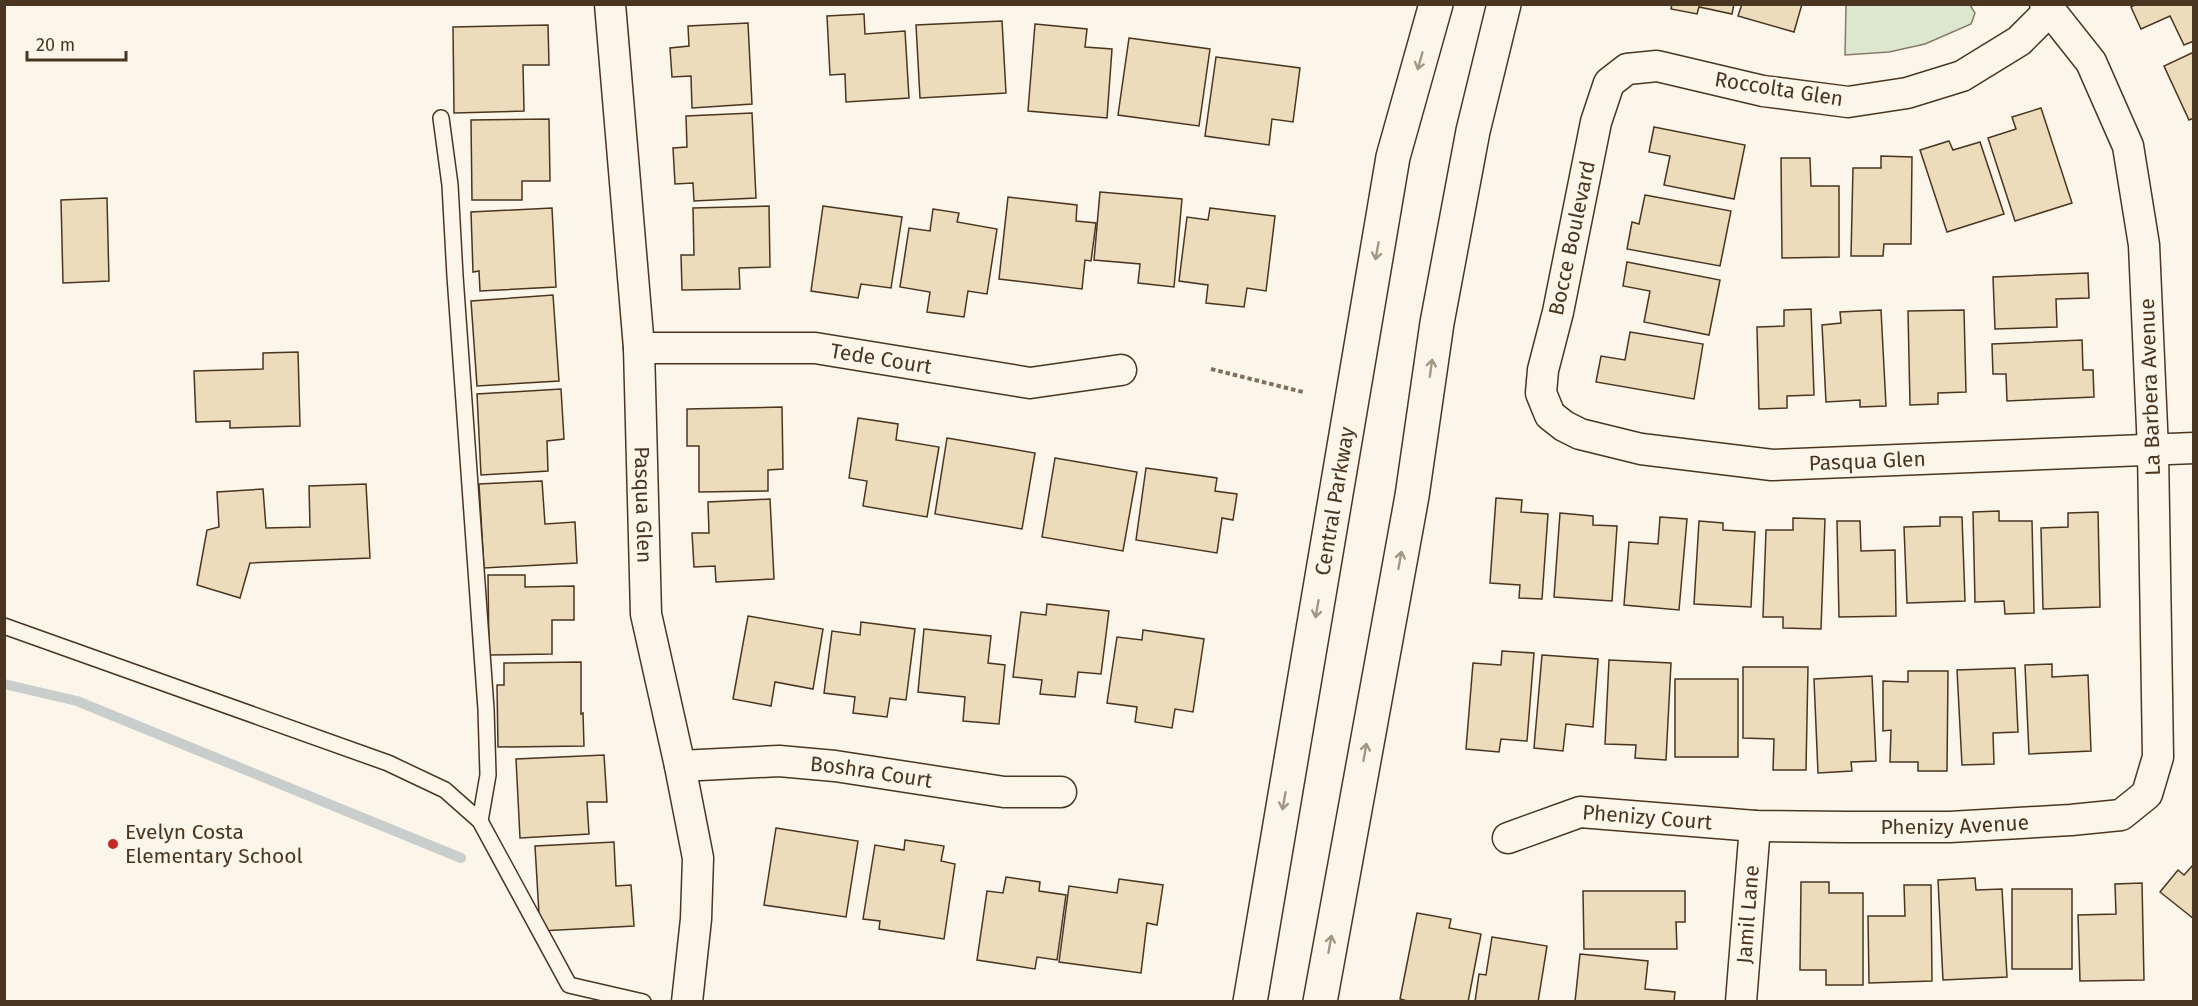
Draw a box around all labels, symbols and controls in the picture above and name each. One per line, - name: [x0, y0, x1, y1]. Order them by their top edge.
- scale bar: [27, 24, 126, 62]
- text: 20 m: [36, 34, 75, 56]
- one-way arrow: [1414, 51, 1426, 70]
- street label: Roccolta Glen: [1713, 66, 1845, 112]
- street label: Bocce Boulevard: [1543, 158, 1601, 318]
- one-way arrow: [1371, 240, 1382, 260]
- street label: La Barbera Avenue: [2134, 298, 2166, 476]
- street label: Tede Court: [829, 338, 934, 380]
- one-way arrow: [1425, 358, 1436, 378]
- street label: Central Parkway: [1309, 424, 1360, 578]
- street label: Pasqua Glen: [629, 446, 658, 564]
- street label: Pasqua Glen: [1808, 446, 1926, 477]
- one-way arrow: [1395, 551, 1406, 571]
- one-way arrow: [1311, 598, 1322, 618]
- one-way arrow: [1360, 743, 1371, 762]
- street label: Boshra Court: [809, 751, 934, 794]
- one-way arrow: [1279, 790, 1290, 810]
- street label: Phenizy Court: [1581, 799, 1714, 836]
- street label: Phenizy Avenue: [1881, 809, 2030, 840]
- place label: Evelyn Costa Elementary School: [125, 819, 303, 869]
- marker: Evelyn Costa Elementary School: [106, 837, 120, 851]
- street label: Jamil Lane: [1731, 864, 1765, 965]
- one-way arrow: [1325, 935, 1336, 954]

